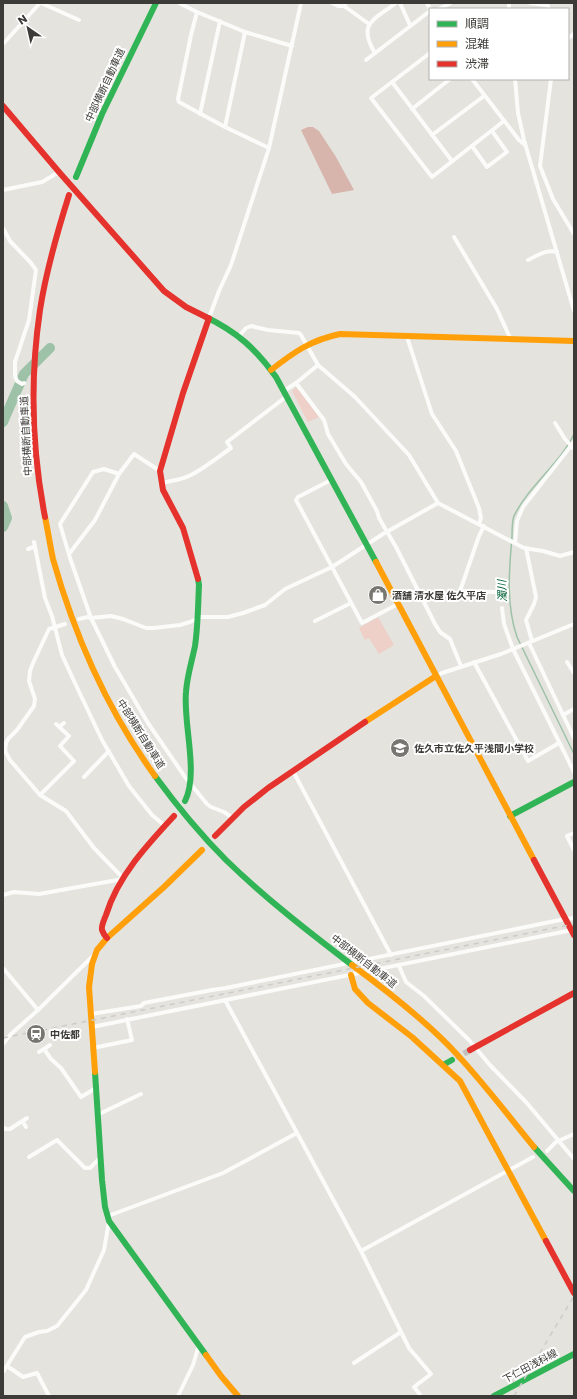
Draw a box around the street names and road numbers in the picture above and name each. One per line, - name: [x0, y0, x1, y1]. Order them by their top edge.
- street label: 中部横断自動車道: [81, 46, 129, 124]
- street label: 中部横断自動車道: [16, 396, 36, 476]
- street label: 中部横断自動車道: [113, 696, 169, 772]
- street label: 中部横断自動車道: [328, 930, 400, 992]
- street label: 下仁田浅科線: [500, 1345, 560, 1387]

